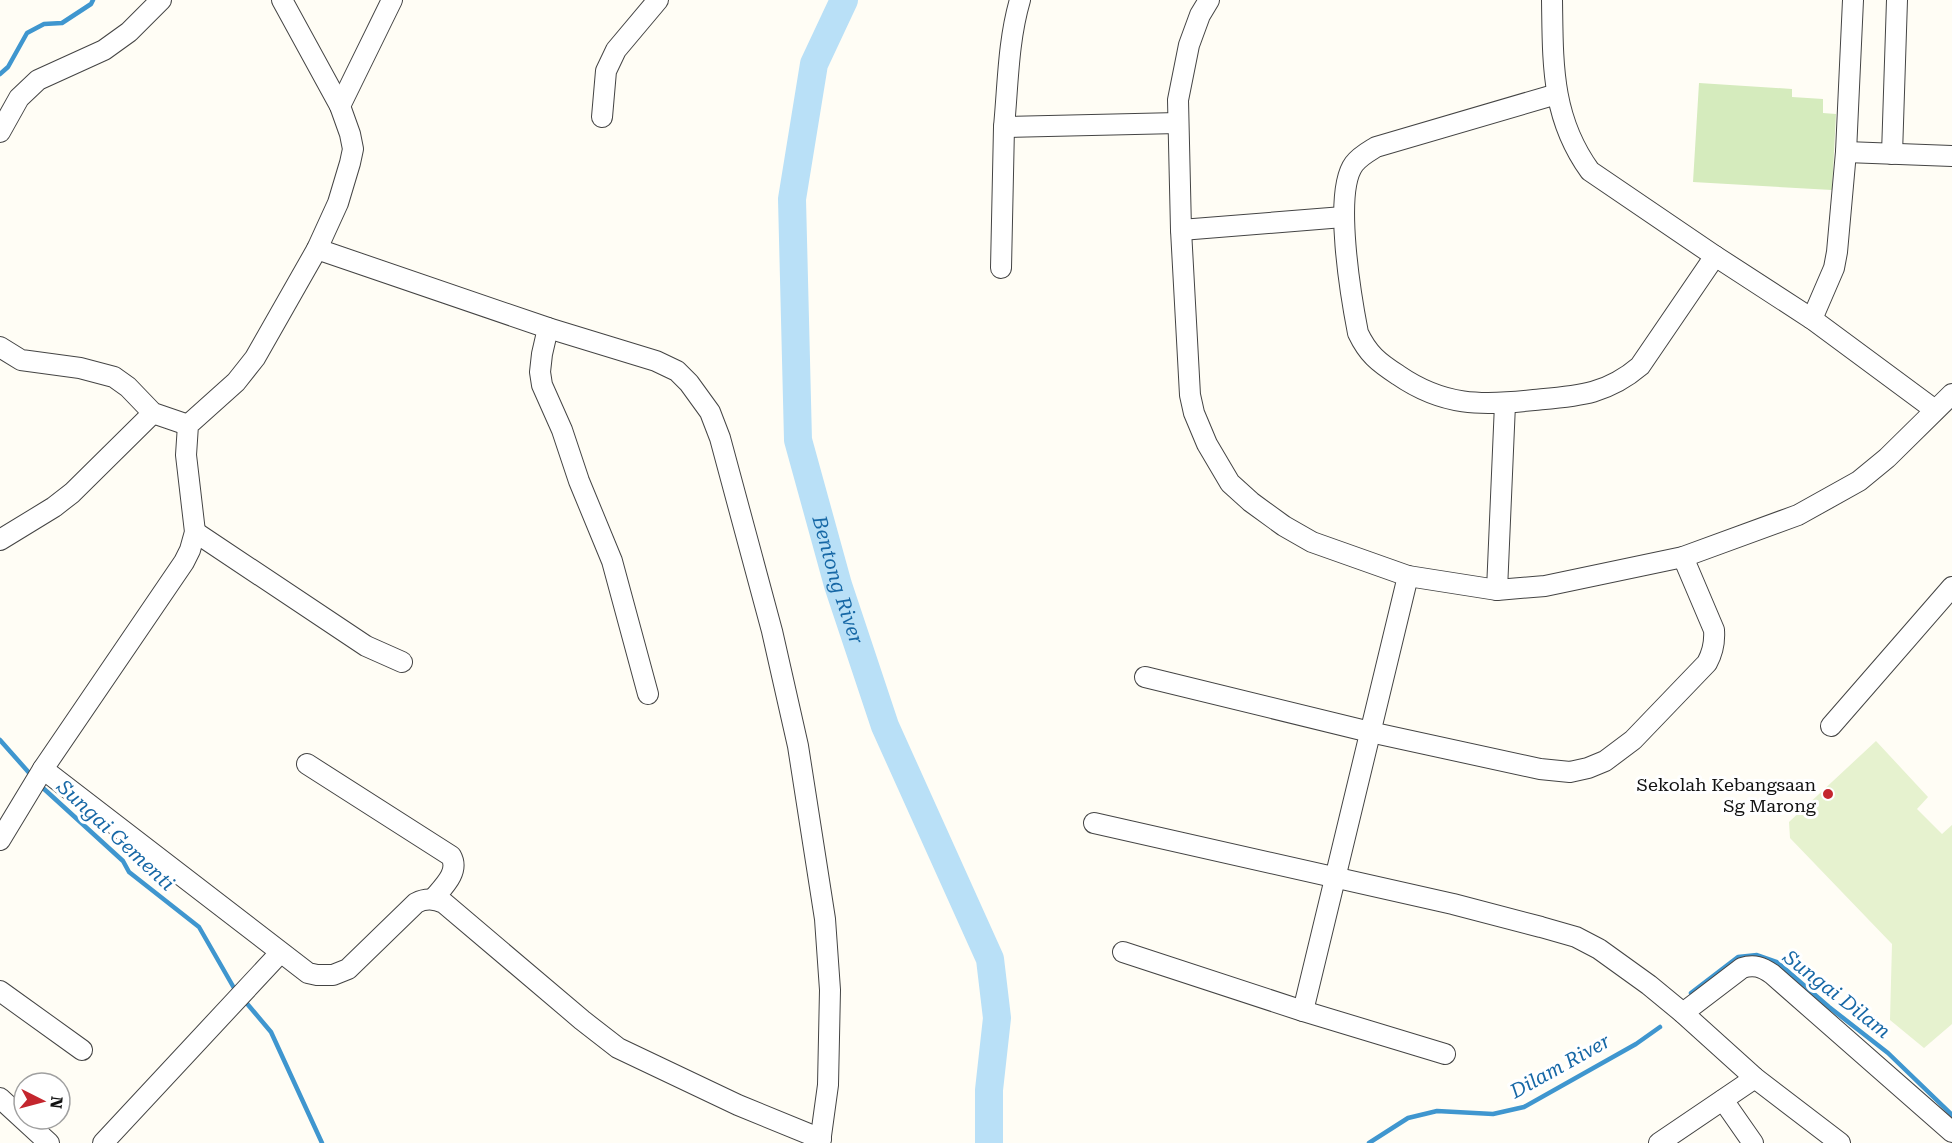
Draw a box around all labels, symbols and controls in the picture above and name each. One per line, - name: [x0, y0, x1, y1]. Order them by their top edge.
- water label: Bentong River: [807, 512, 869, 648]
- water label: Sungai Gementi: [52, 774, 180, 895]
- place label: Sekolah Kebangsaan Sg Marong: [1637, 774, 1817, 816]
- marker: Sekolah Kebangsaan Sg Marong: [1821, 787, 1835, 801]
- water label: Sungai Dilam: [1778, 944, 1895, 1043]
- water label: Dilam River: [1505, 1028, 1615, 1104]
- north arrow: [12, 1071, 72, 1131]
- text: N: [46, 1095, 67, 1110]

